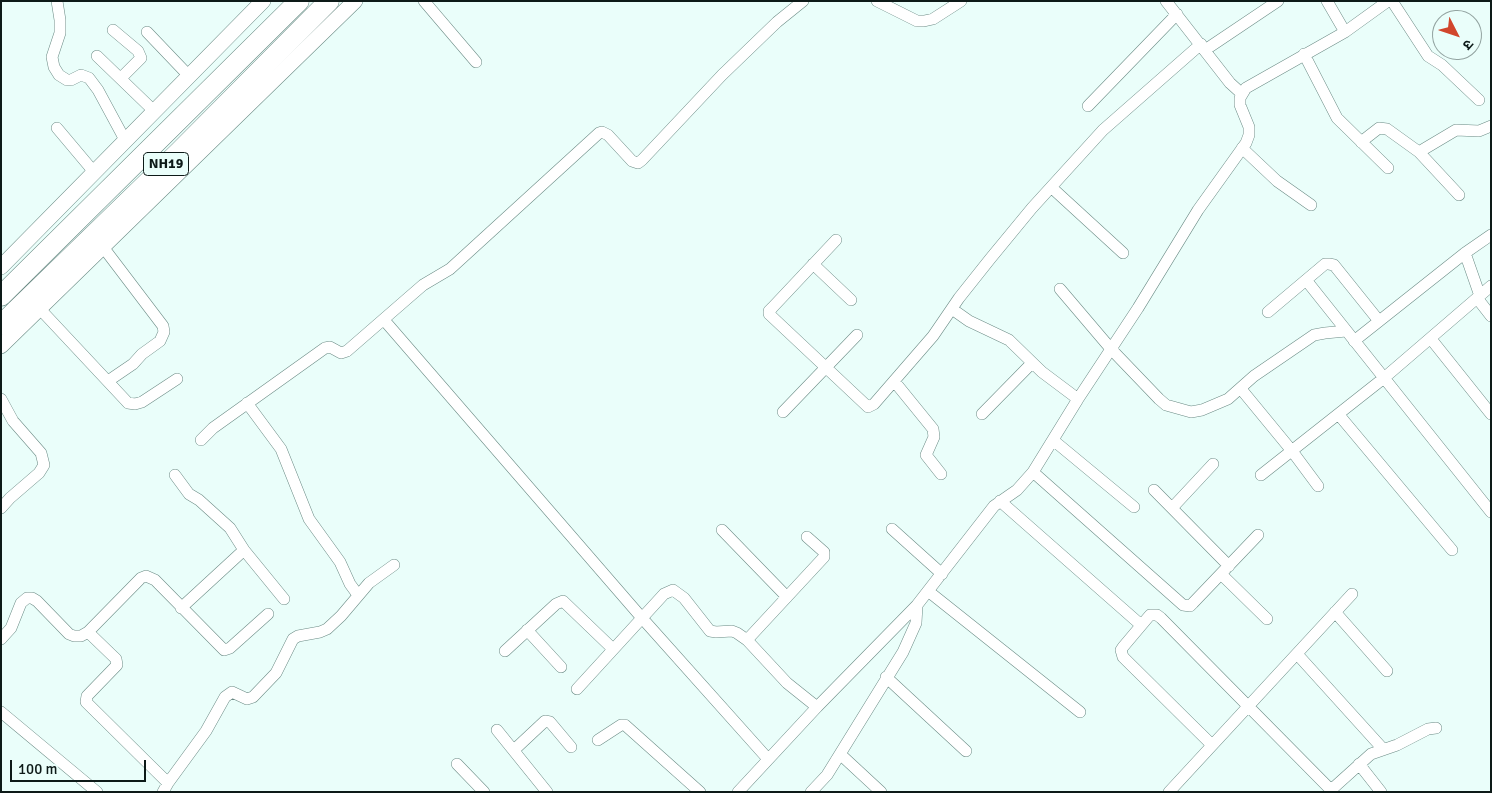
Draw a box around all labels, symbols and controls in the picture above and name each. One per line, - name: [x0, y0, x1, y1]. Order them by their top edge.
- north arrow: [1432, 10, 1482, 60]
- text: उ: [1459, 36, 1477, 53]
- road number: NH19: [144, 152, 188, 175]
- scale bar: [12, 750, 149, 782]
- text: 100 m: [18, 760, 58, 778]

